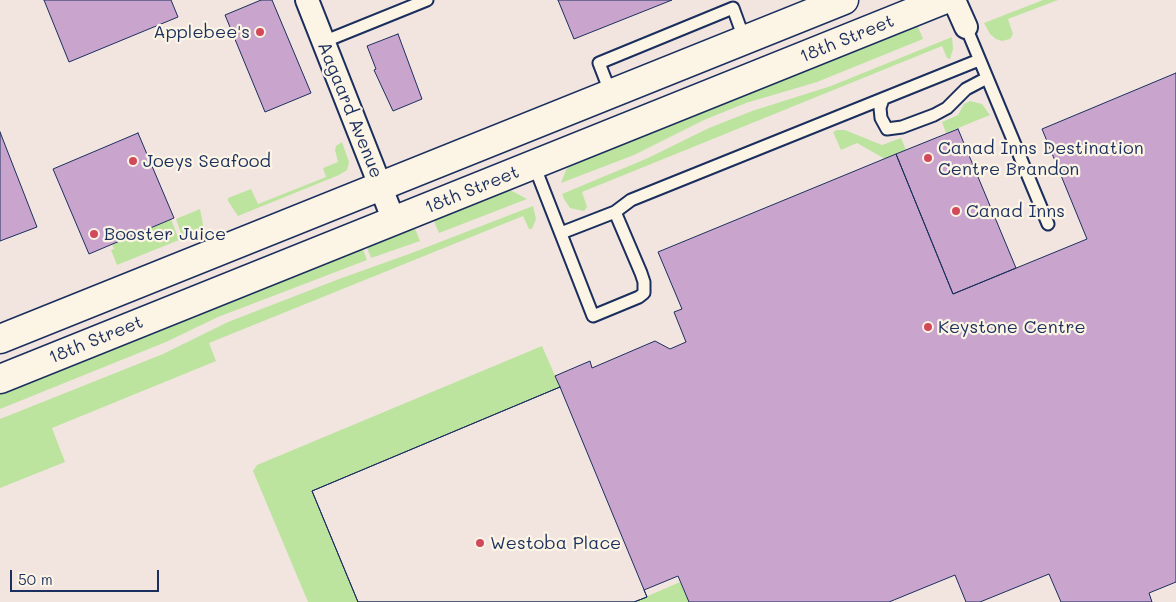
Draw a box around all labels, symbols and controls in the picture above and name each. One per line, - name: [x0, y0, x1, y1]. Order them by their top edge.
- street label: 18th Street: [797, 10, 897, 68]
- place label: Applebee's: [153, 21, 250, 43]
- marker: Applebee's: [254, 26, 266, 38]
- street label: Aagaard Avenue: [313, 39, 387, 181]
- place label: Canad Inns Destination Centre Brandon: [938, 137, 1144, 180]
- place label: Joeys Seafood: [143, 150, 271, 172]
- marker: Canad Inns Destination Centre Brandon: [922, 152, 934, 164]
- marker: Joeys Seafood: [127, 155, 139, 167]
- street label: 18th Street: [422, 161, 522, 219]
- place label: Canad Inns: [966, 200, 1065, 222]
- marker: Canad Inns: [950, 205, 962, 217]
- place label: Booster Juice: [104, 223, 226, 245]
- marker: Booster Juice: [88, 228, 100, 240]
- street label: 18th Street: [46, 311, 146, 369]
- place label: Keystone Centre: [938, 316, 1086, 338]
- marker: Keystone Centre: [922, 321, 934, 333]
- place label: Westoba Place: [490, 532, 621, 554]
- marker: Westoba Place: [474, 537, 486, 549]
- scale bar: [12, 560, 161, 592]
- text: 50 m: [18, 569, 53, 589]

